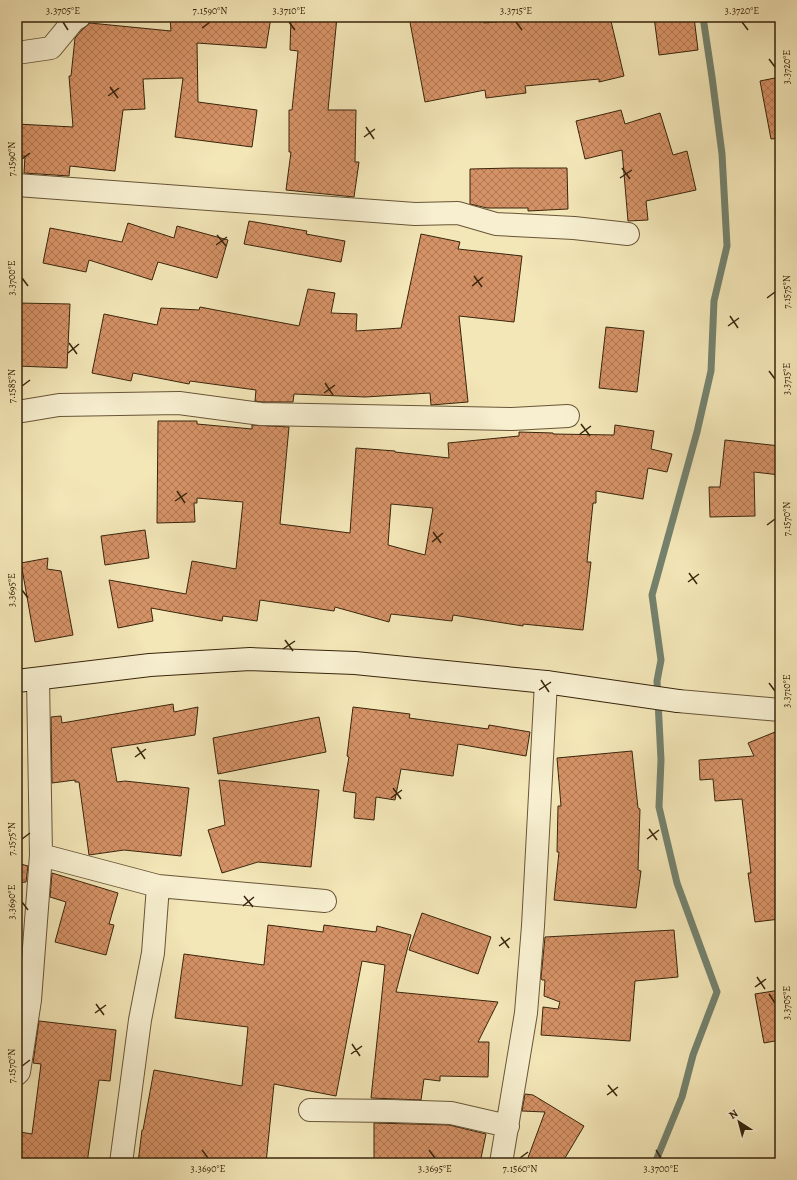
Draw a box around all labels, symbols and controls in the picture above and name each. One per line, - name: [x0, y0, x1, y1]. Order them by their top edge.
- text: 3.3705°E: [46, 4, 80, 17]
- text: 7.1590°N: [192, 4, 228, 17]
- text: 3.3710°E: [272, 4, 306, 17]
- text: 3.3715°E: [500, 4, 532, 17]
- text: 3.3720°E: [725, 4, 759, 17]
- text: 3.3720°E: [780, 50, 793, 84]
- text: 7.1590°N: [5, 141, 18, 177]
- text: 3.3700°E: [5, 260, 18, 296]
- text: 7.1575°N: [780, 275, 793, 309]
- text: 3.3715°E: [780, 363, 793, 395]
- text: 7.1585°N: [5, 369, 18, 403]
- text: 7.1570°N: [780, 502, 793, 536]
- text: 3.3695°E: [5, 573, 18, 607]
- text: 3.3710°E: [780, 674, 793, 708]
- text: 7.1575°N: [5, 822, 18, 856]
- text: 3.3690°E: [5, 885, 18, 919]
- text: 3.3705°E: [780, 986, 793, 1020]
- text: 7.1570°N: [5, 1049, 18, 1083]
- north arrow: [719, 1102, 759, 1142]
- text: N: [726, 1106, 741, 1123]
- text: 3.3690°E: [191, 1162, 225, 1175]
- text: 3.3695°E: [418, 1162, 452, 1175]
- text: 7.1560°N: [502, 1162, 538, 1175]
- text: 3.3700°E: [643, 1162, 679, 1175]

